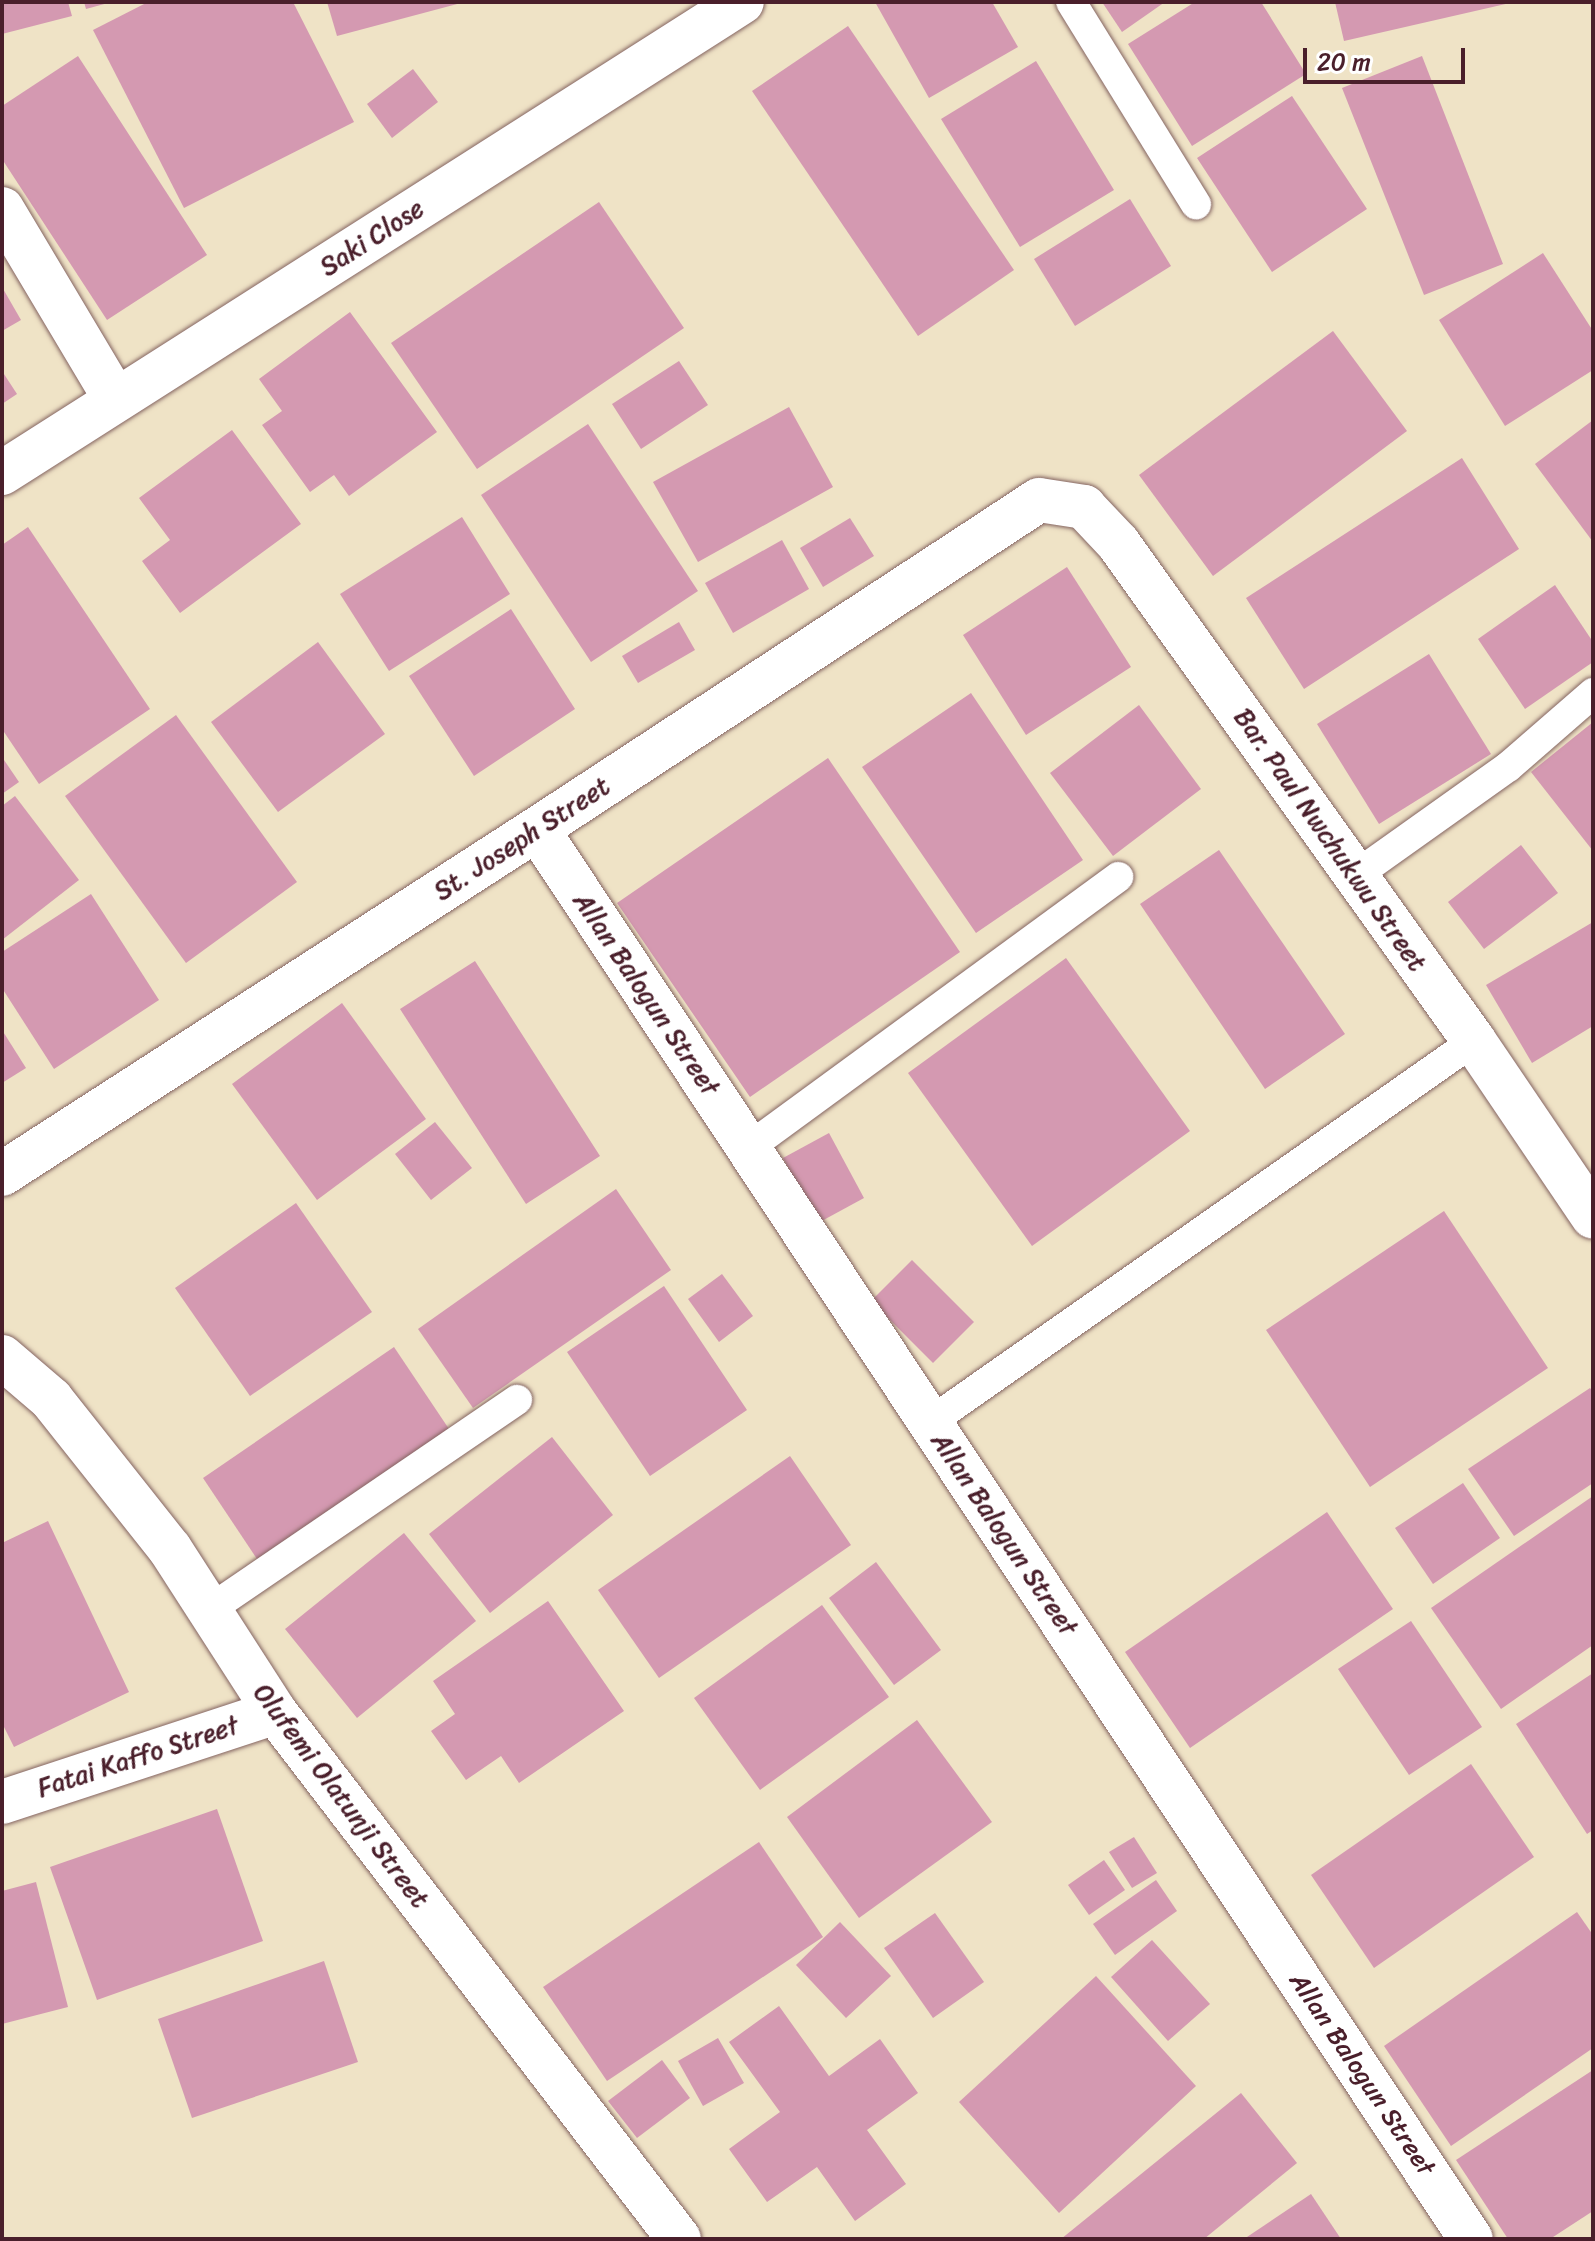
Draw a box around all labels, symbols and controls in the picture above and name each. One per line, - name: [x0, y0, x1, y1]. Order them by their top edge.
- scale bar: [1307, 32, 1469, 82]
- text: 20 m: [1317, 41, 1371, 83]
- street label: Saki Close: [313, 192, 431, 284]
- street label: Bar. Paul Nwchukwu Street: [1227, 702, 1433, 978]
- street label: St. Joseph Street: [429, 771, 615, 907]
- street label: Allan Balogun Street: [566, 886, 726, 1102]
- street label: Allan Balogun Street: [924, 1426, 1084, 1642]
- street label: Olufemi Olatunji Street: [247, 1678, 435, 1914]
- street label: Fatai Kaffo Street: [32, 1709, 244, 1805]
- street label: Allan Balogun Street: [1282, 1966, 1442, 2182]

